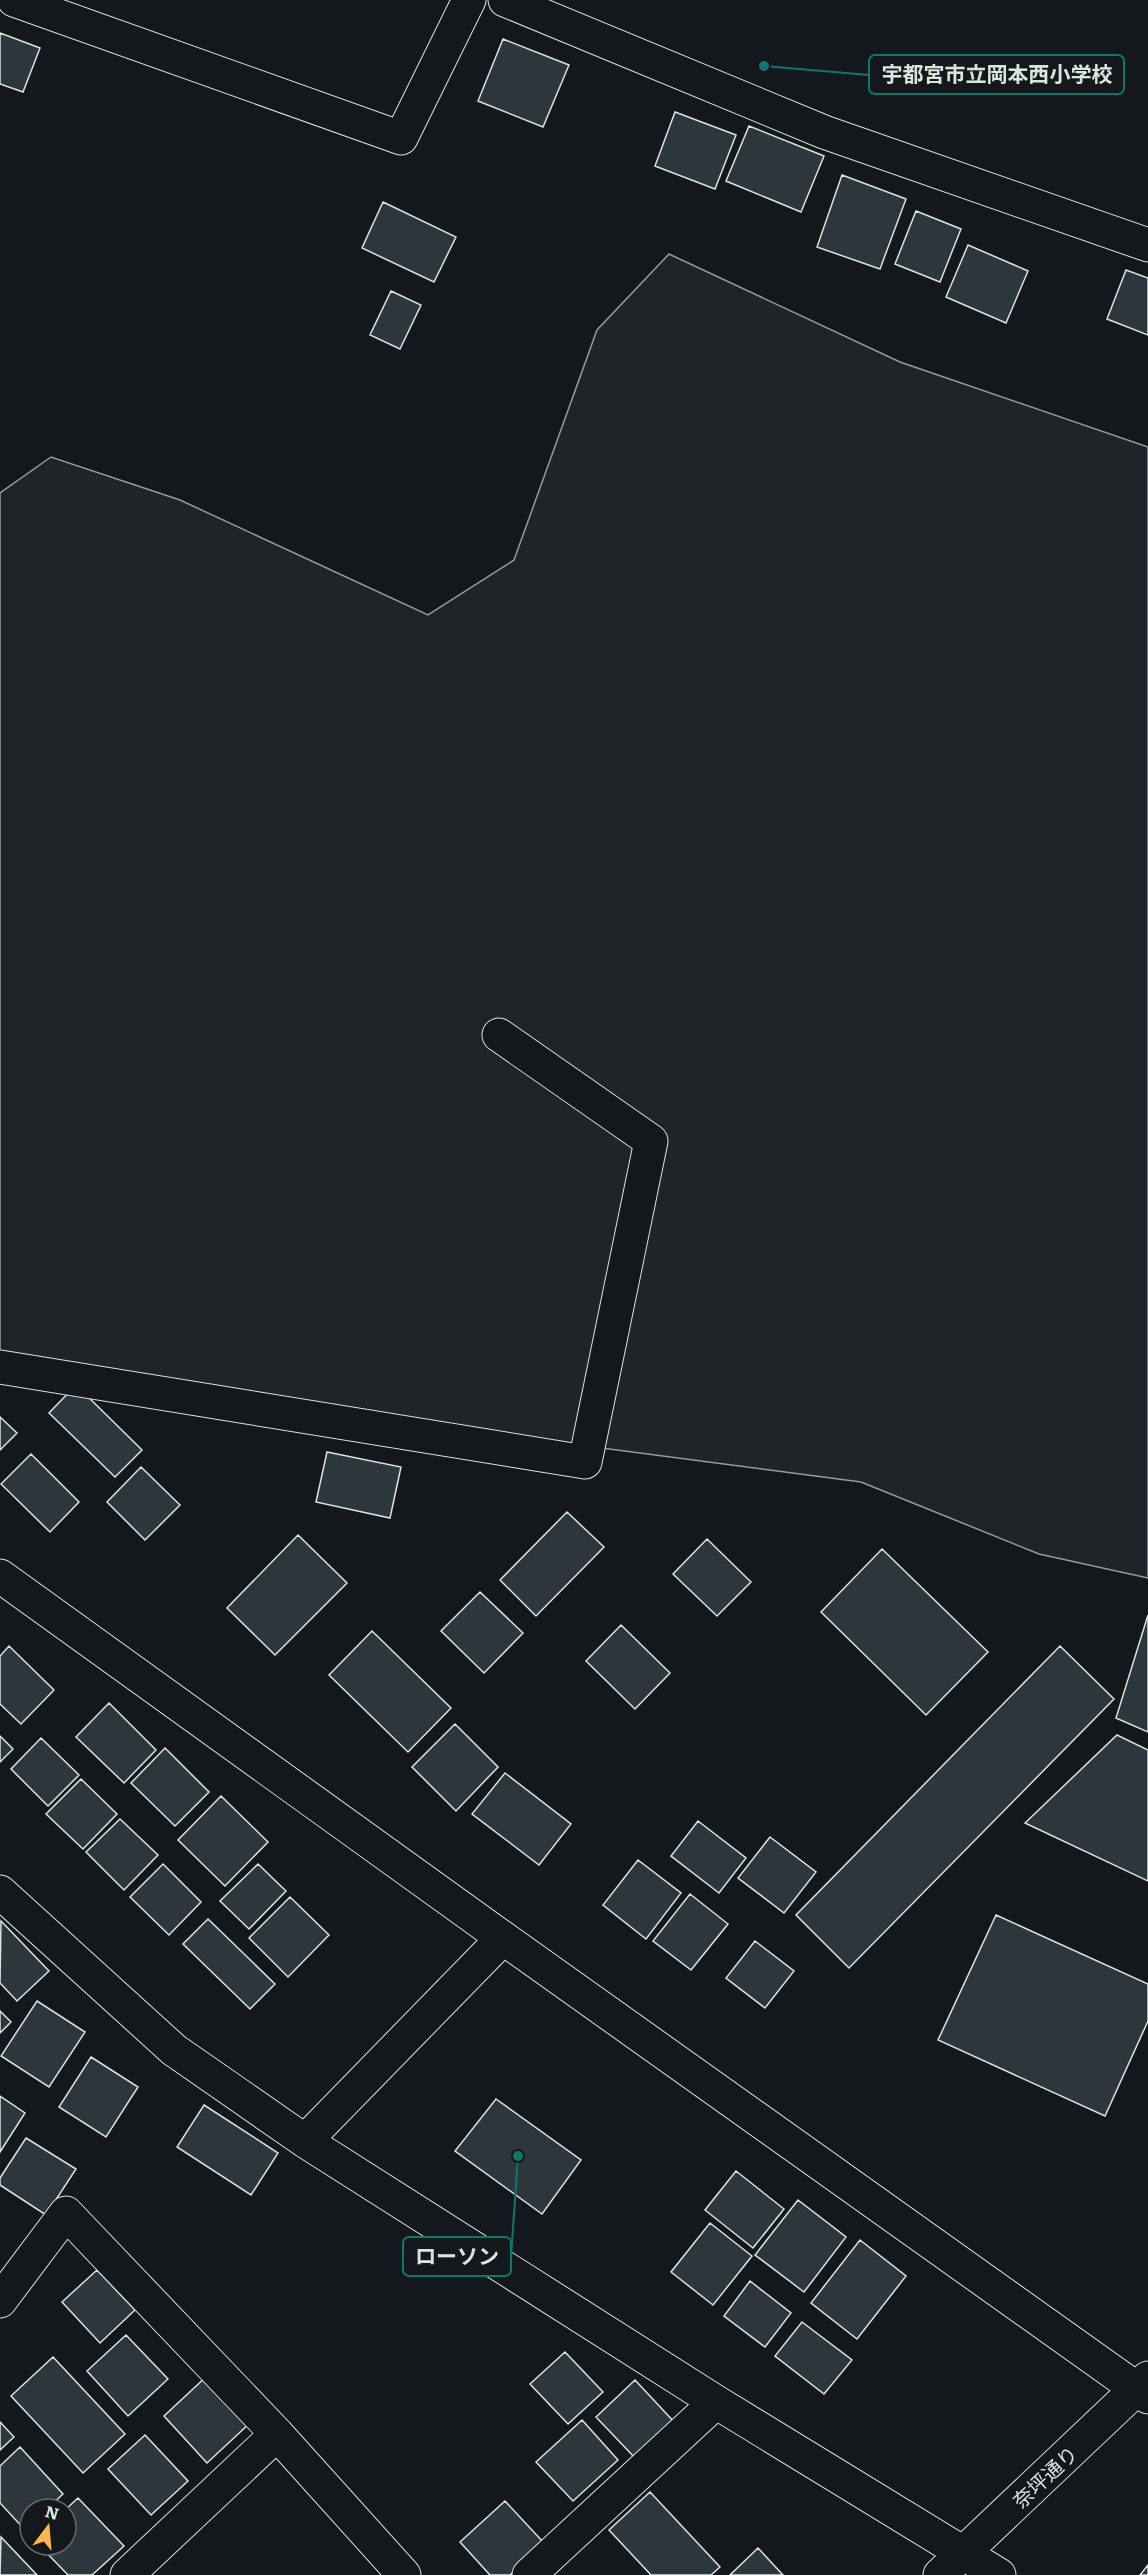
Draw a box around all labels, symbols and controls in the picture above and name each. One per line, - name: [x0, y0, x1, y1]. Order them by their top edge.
- callout: 宇都宮市立岡本西小学校: [869, 55, 1124, 94]
- text: 宇都宮市立岡本西小学校: [882, 57, 1113, 88]
- callout: ローソン: [403, 2237, 511, 2276]
- text: ローソン: [415, 2239, 499, 2270]
- street label: 奈坪通り: [1005, 2438, 1083, 2514]
- north arrow: [18, 2497, 78, 2557]
- text: N: [43, 2498, 62, 2525]

